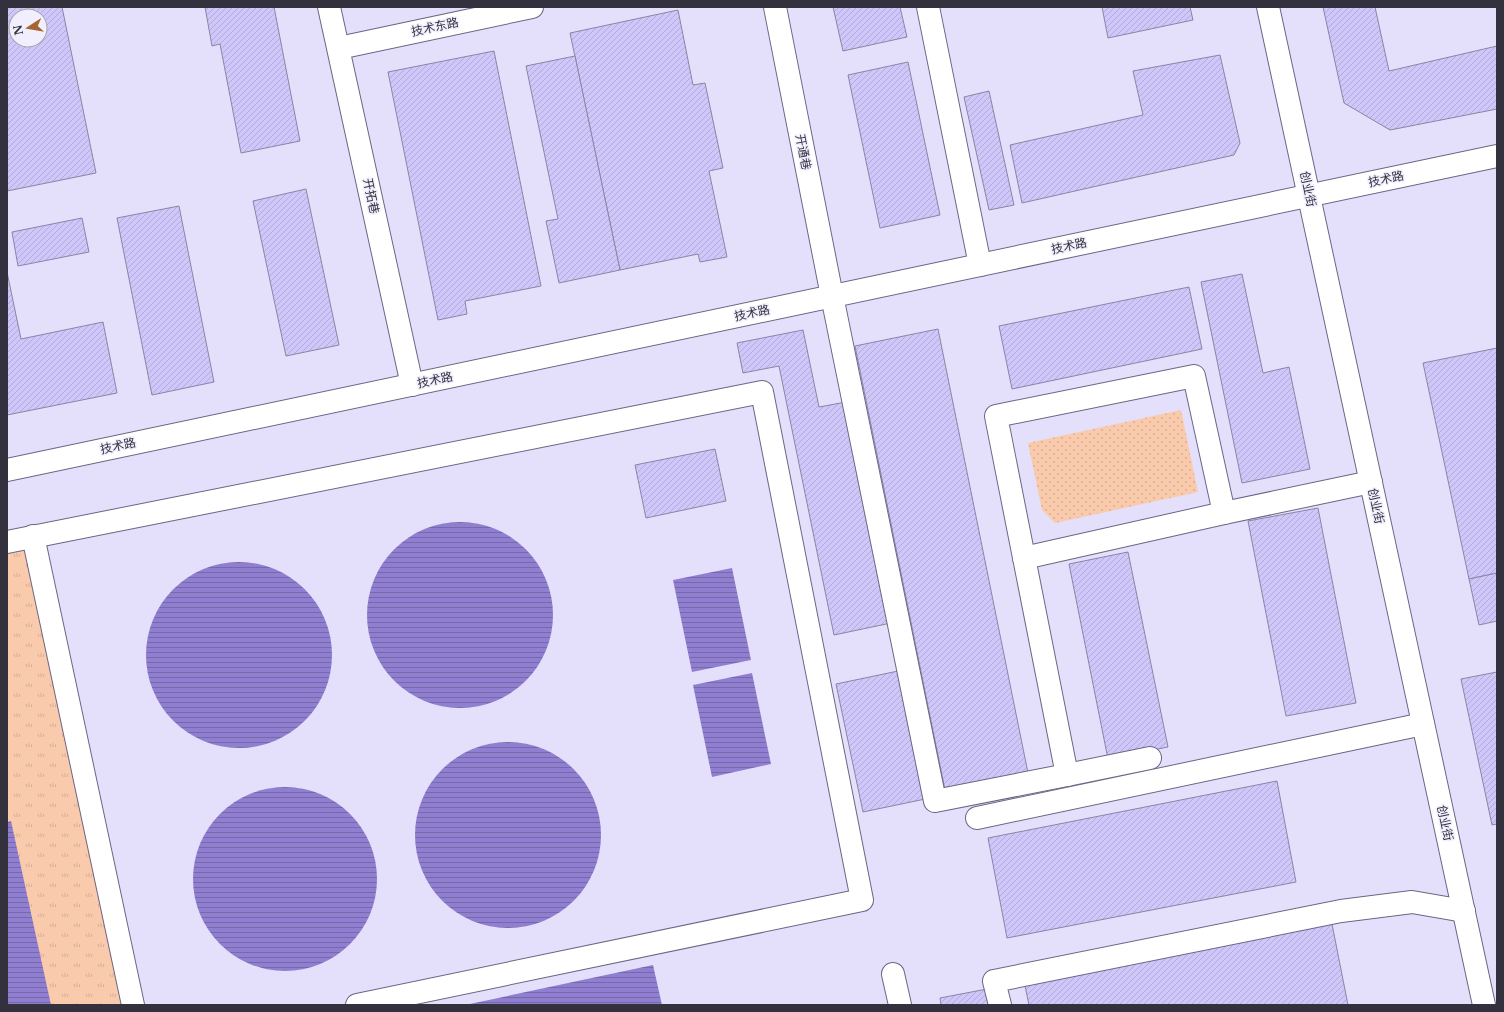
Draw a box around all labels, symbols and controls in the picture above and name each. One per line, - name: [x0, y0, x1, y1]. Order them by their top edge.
- north arrow: [8, 8, 48, 48]
- street label: 技术东路: [410, 14, 460, 39]
- text: N: [10, 23, 26, 37]
- street label: 开通巷: [793, 133, 814, 171]
- street label: 技术路: [1367, 167, 1405, 190]
- street label: 创业街: [1297, 170, 1320, 208]
- street label: 开拓巷: [360, 177, 383, 215]
- street label: 技术路: [1050, 234, 1088, 257]
- street label: 技术路: [733, 301, 771, 324]
- street label: 技术路: [416, 368, 454, 391]
- street label: 技术路: [99, 434, 137, 457]
- street label: 创业街: [1365, 487, 1388, 525]
- street label: 创业街: [1434, 804, 1457, 842]

